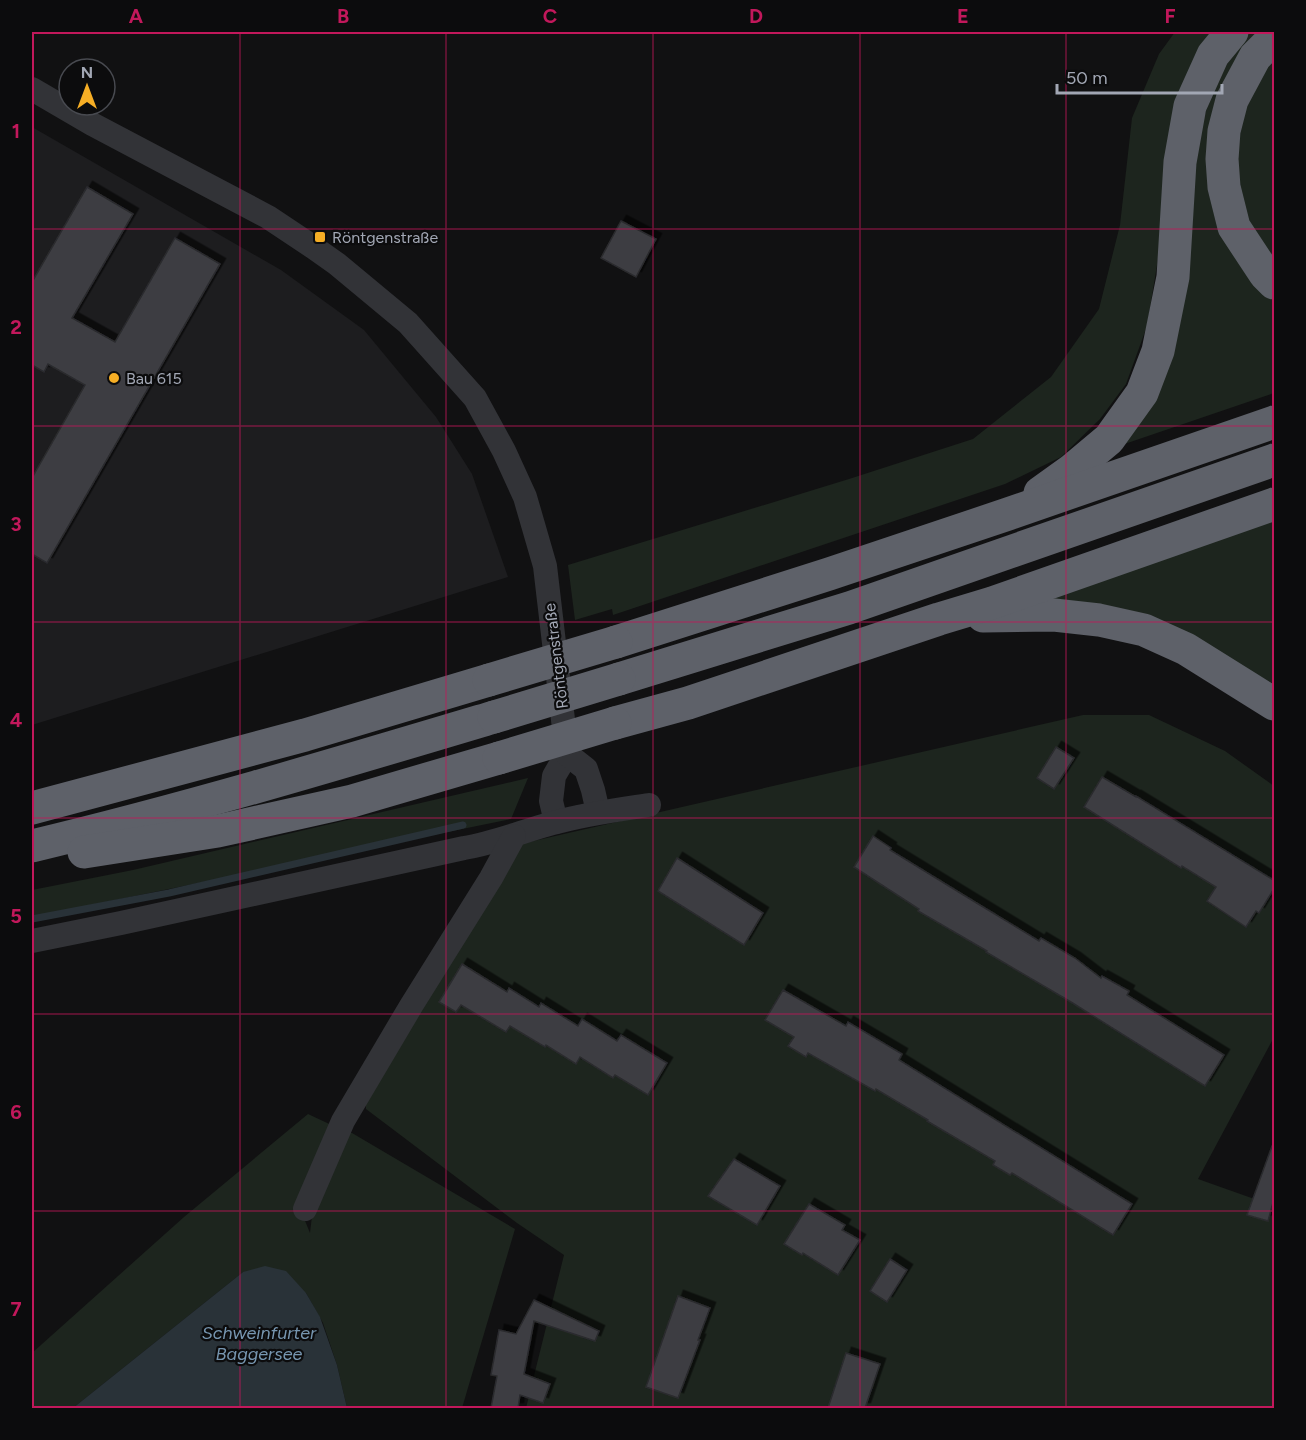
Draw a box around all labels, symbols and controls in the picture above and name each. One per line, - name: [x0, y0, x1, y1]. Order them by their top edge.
- text: A: [129, 4, 144, 28]
- text: B: [337, 4, 349, 28]
- text: C: [543, 4, 557, 28]
- text: D: [749, 4, 763, 28]
- text: E: [957, 4, 969, 28]
- text: F: [1164, 4, 1176, 28]
- north arrow: [57, 57, 117, 117]
- scale bar: [1057, 57, 1222, 95]
- text: N: [81, 63, 93, 82]
- text: 50 m: [1066, 67, 1108, 89]
- text: 1: [12, 119, 20, 143]
- place label: Röntgenstraße: [332, 228, 438, 247]
- marker: Röntgenstraße: [313, 230, 327, 244]
- text: 2: [10, 315, 22, 339]
- place label: Bau 615: [126, 369, 182, 388]
- marker: Bau 615: [107, 371, 121, 385]
- text: 3: [10, 512, 22, 536]
- street label: Röntgenstraße: [540, 602, 572, 710]
- text: 4: [10, 708, 23, 732]
- text: 5: [10, 904, 22, 928]
- text: 6: [10, 1100, 22, 1124]
- text: 7: [10, 1297, 22, 1321]
- water label: Schweinfurter Baggersee: [202, 1322, 317, 1365]

